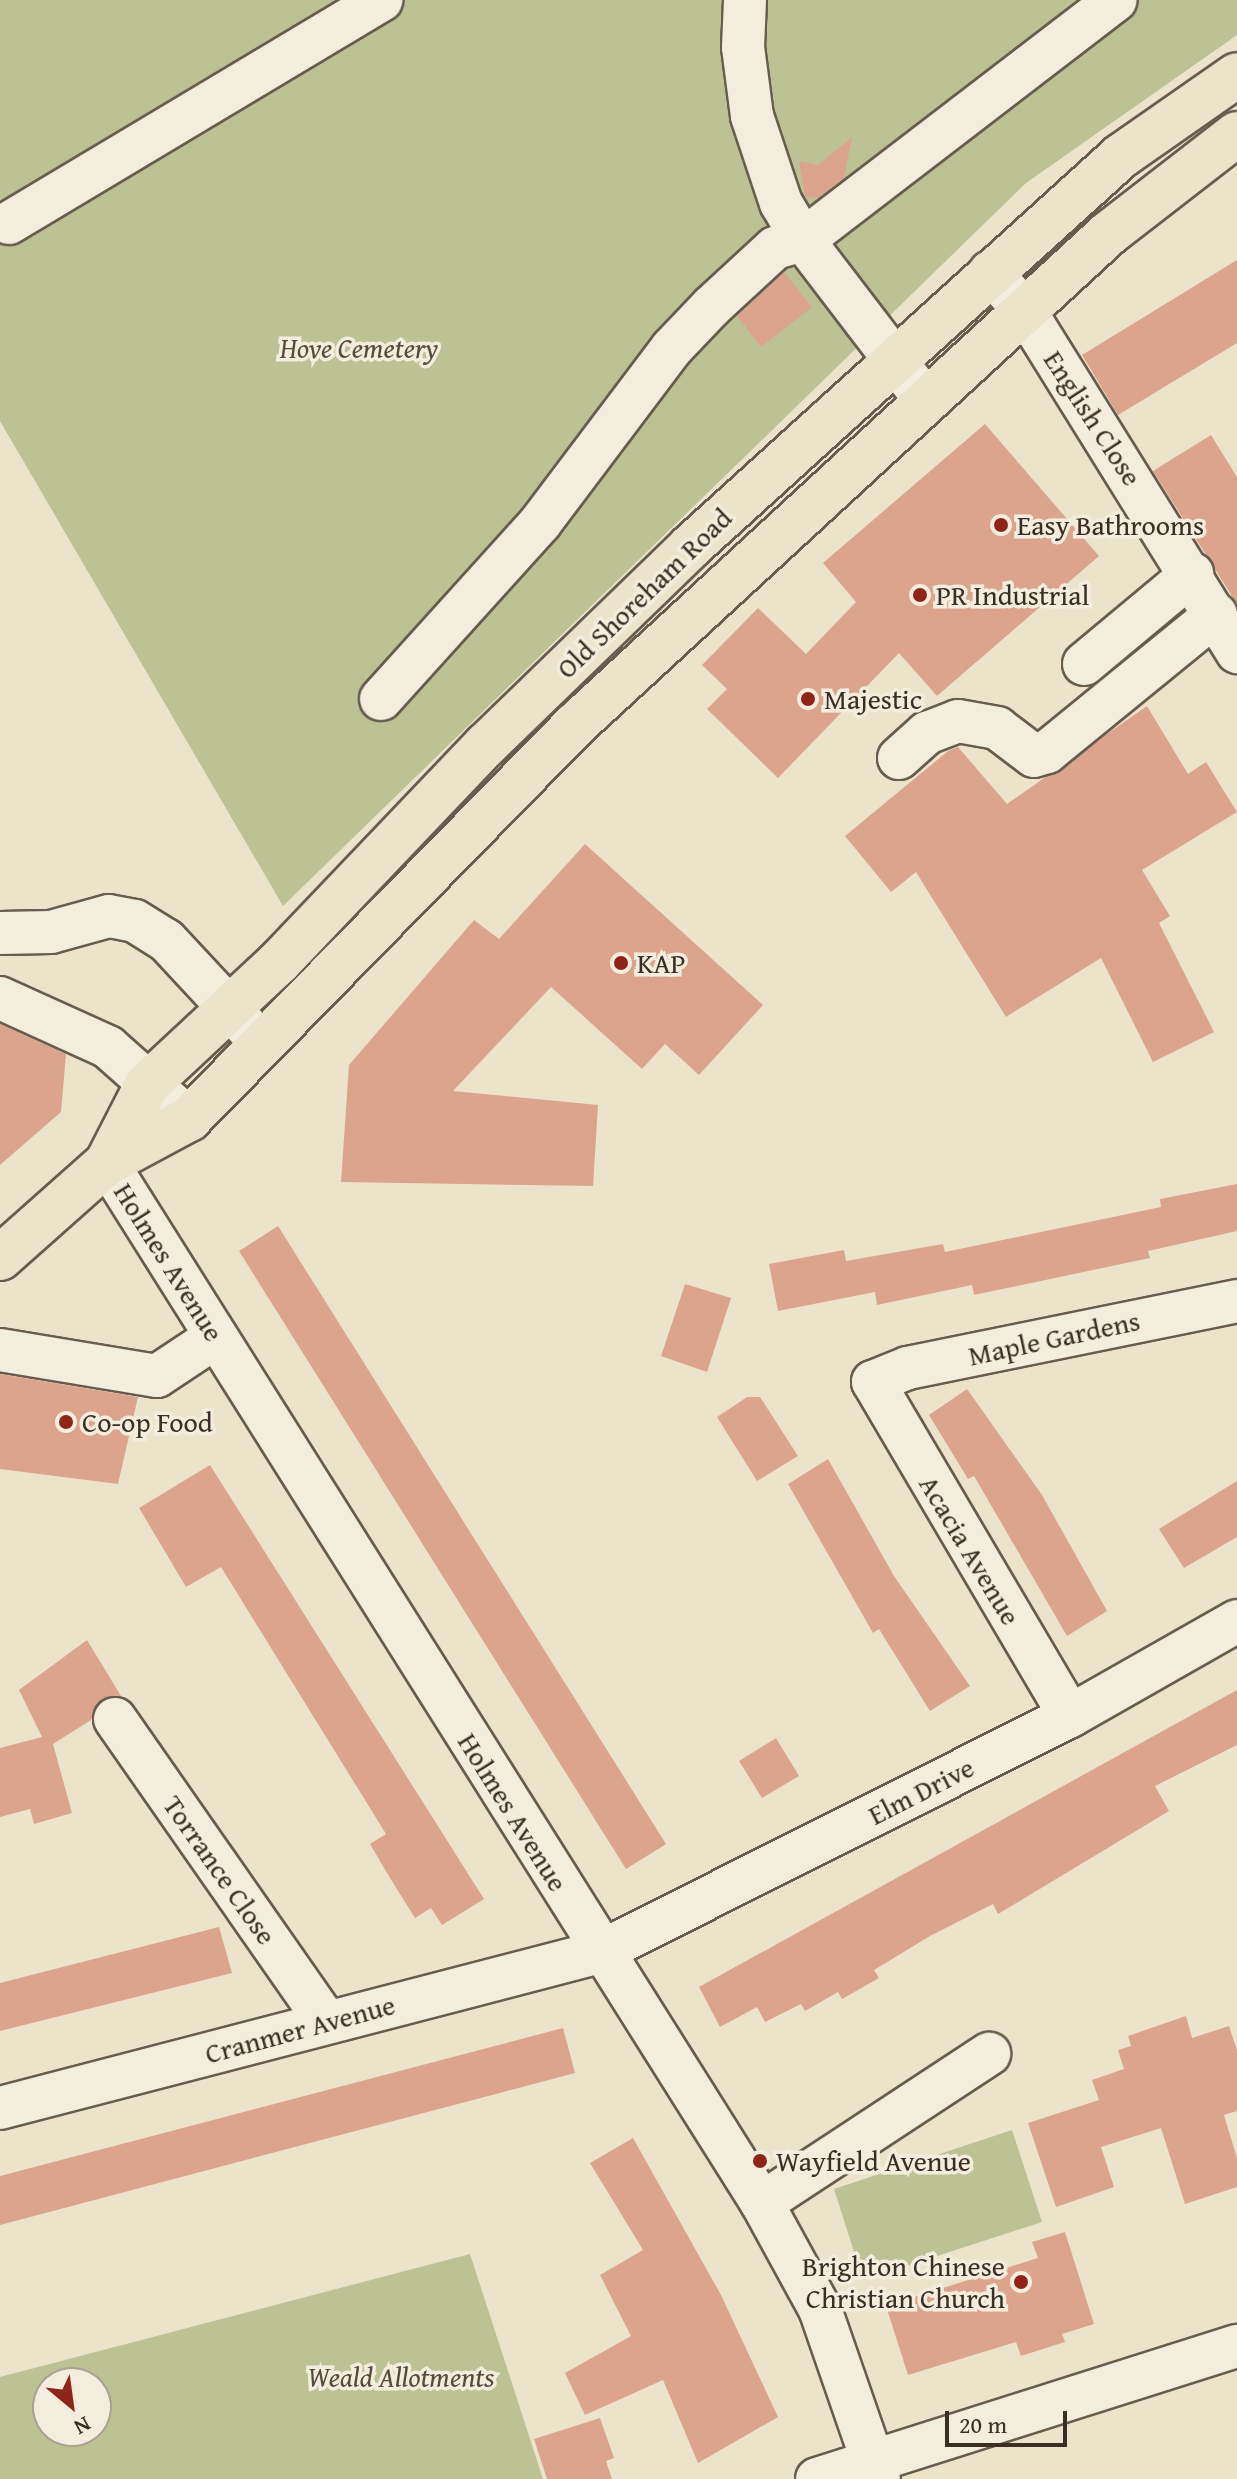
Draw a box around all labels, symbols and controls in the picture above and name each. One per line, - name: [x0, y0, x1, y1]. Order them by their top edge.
- park label: Hove Cemetery: [280, 331, 438, 365]
- street label: English Close: [1037, 344, 1149, 492]
- street label: Old Shoreham Road: [549, 501, 739, 685]
- place label: Easy Bathrooms: [1017, 508, 1204, 542]
- marker: Easy Bathrooms: [992, 516, 1010, 534]
- place label: PR Industrial: [936, 578, 1089, 612]
- marker: PR Industrial: [911, 586, 929, 604]
- place label: Majestic: [824, 682, 922, 716]
- marker: Majestic: [799, 690, 817, 708]
- place label: KAP: [637, 946, 686, 980]
- marker: KAP: [612, 954, 630, 972]
- street label: Holmes Avenue: [107, 1177, 231, 1347]
- street label: Maple Gardens: [965, 1303, 1143, 1373]
- place label: Co-op Food: [82, 1405, 213, 1439]
- marker: Co-op Food: [57, 1413, 75, 1431]
- street label: Acacia Avenue: [912, 1469, 1028, 1631]
- street label: Holmes Avenue: [451, 1727, 575, 1897]
- street label: Elm Drive: [863, 1750, 979, 1832]
- street label: Torrance Close: [156, 1789, 284, 1951]
- street label: Cranmer Avenue: [201, 1988, 399, 2070]
- place label: Wayfield Avenue: [776, 2144, 971, 2178]
- marker: Wayfield Avenue: [751, 2152, 769, 2170]
- place label: Brighton Chinese Christian Church: [802, 2249, 1005, 2315]
- marker: Brighton Chinese Christian Church: [1012, 2273, 1030, 2291]
- park label: Weald Allotments: [308, 2360, 494, 2394]
- north arrow: [32, 2367, 112, 2447]
- scale bar: [949, 2395, 1071, 2445]
- text: 20 m: [959, 2407, 1007, 2442]
- text: N: [68, 2409, 97, 2444]

